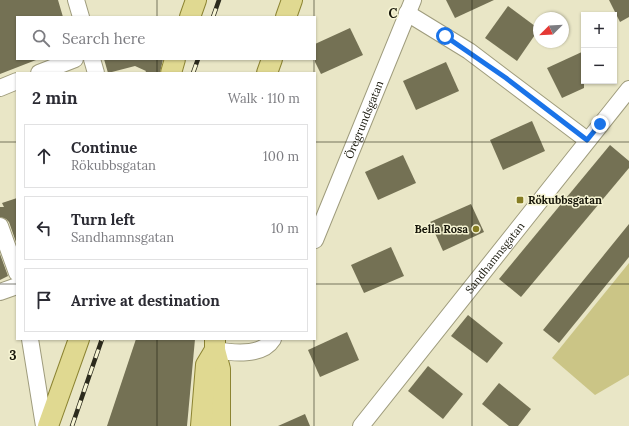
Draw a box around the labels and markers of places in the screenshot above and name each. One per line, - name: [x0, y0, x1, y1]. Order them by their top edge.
- place label: Rökubbsgatan: [528, 193, 602, 207]
- marker: Rökubbsgatan: [515, 195, 525, 205]
- place label: Bella Rosa: [415, 222, 468, 236]
- marker: Bella Rosa: [471, 224, 481, 234]

